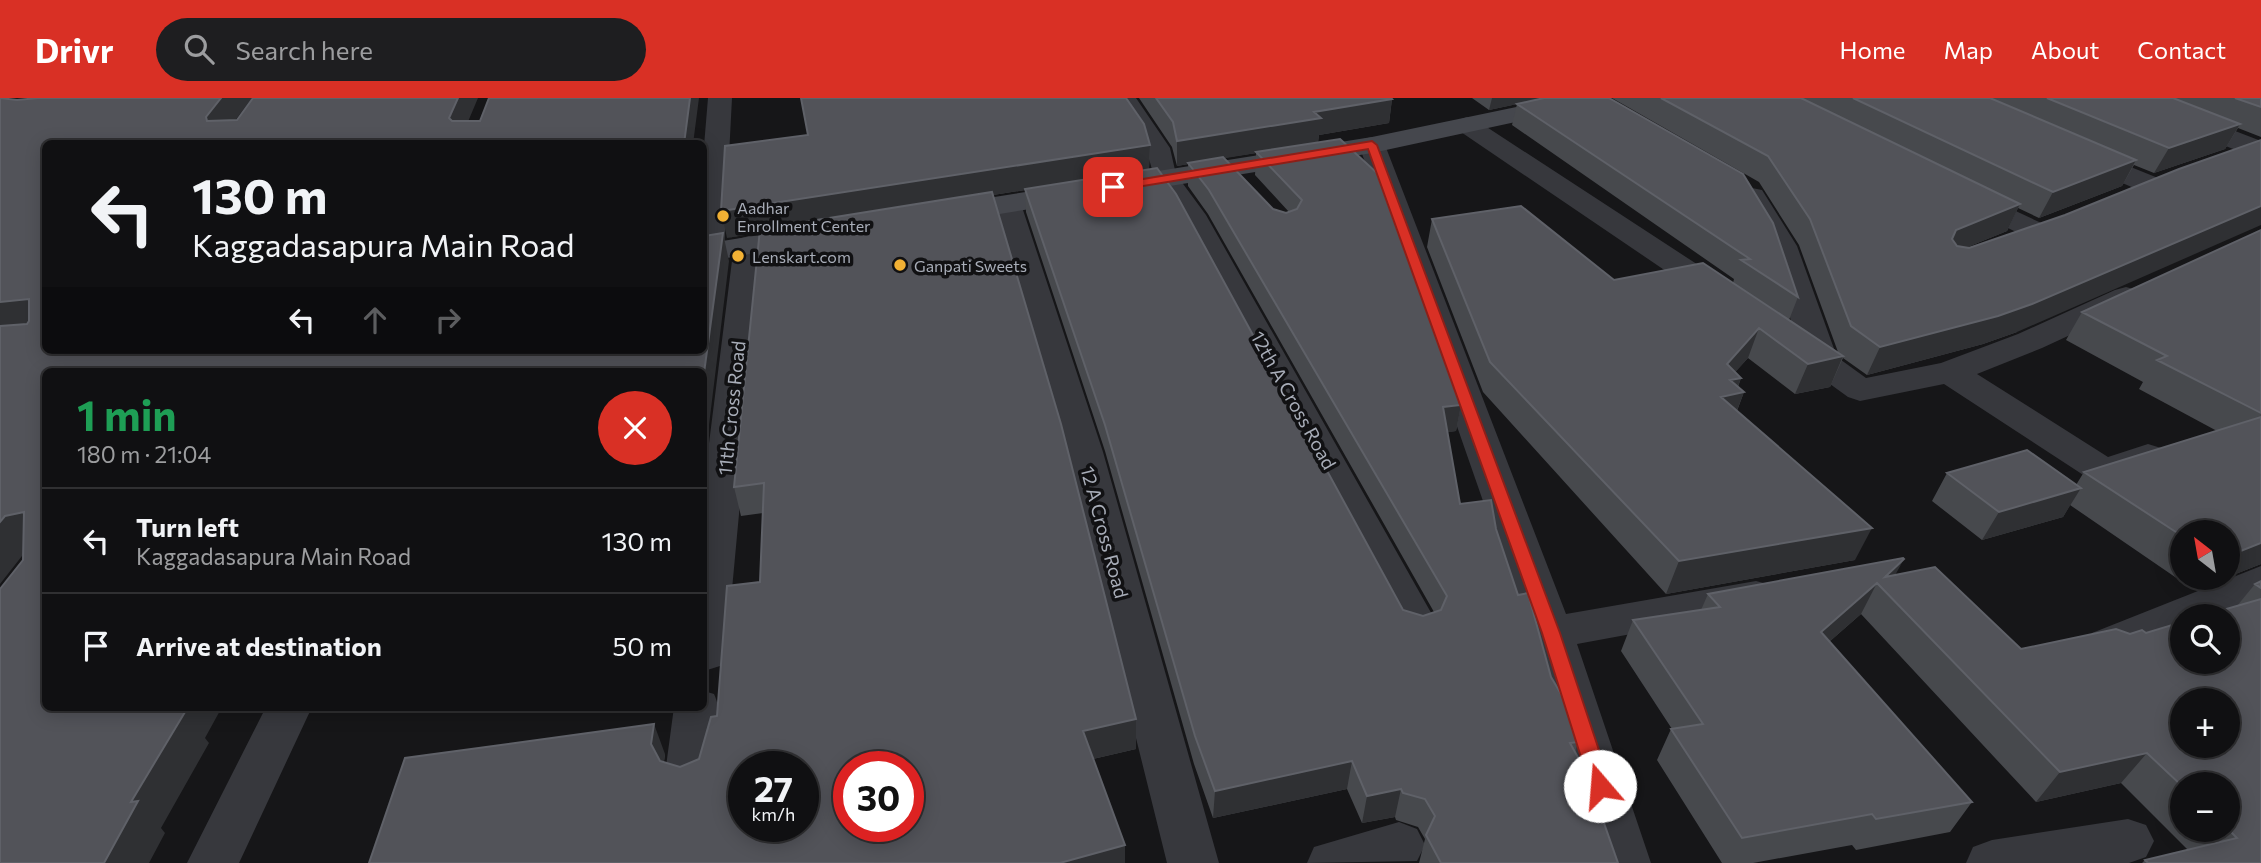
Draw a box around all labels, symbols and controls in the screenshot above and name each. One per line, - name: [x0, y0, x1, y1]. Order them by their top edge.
- search box: [156, 18, 646, 81]
- text: Drivr: [35, 29, 114, 70]
- icon: search: [180, 30, 218, 68]
- text: Search here: [236, 34, 373, 65]
- text: Home: [1840, 35, 1906, 64]
- text: Map: [1944, 35, 1993, 64]
- text: About: [2031, 35, 2099, 64]
- text: Contact: [2137, 35, 2226, 64]
- pin: [1083, 157, 1143, 217]
- text: 130 m: [192, 164, 327, 224]
- icon: left: [77, 168, 168, 259]
- icon: arrive: [1094, 168, 1132, 206]
- place label: Aadhar Enrollment Center: [737, 198, 871, 235]
- marker: Aadhar Enrollment Center: [715, 208, 731, 224]
- text: Kaggadasapura Main Road: [192, 224, 575, 264]
- place label: Lenskart.com: [752, 247, 851, 266]
- marker: Lenskart.com: [730, 248, 746, 264]
- place label: Ganpati Sweets: [914, 256, 1027, 275]
- marker: Ganpati Sweets: [892, 257, 908, 273]
- icon: left: [283, 301, 321, 339]
- icon: ahead: [356, 301, 394, 339]
- icon: right: [429, 301, 467, 339]
- street label: 12th A Cross Road: [1247, 327, 1341, 473]
- street label: 11th Cross Road: [712, 340, 750, 476]
- text: 1 min: [77, 388, 177, 440]
- button: close: [598, 391, 672, 465]
- text: 180 m · 21:04: [77, 440, 211, 468]
- street label: 12 A Cross Road: [1076, 463, 1134, 601]
- text: Turn left: [136, 511, 239, 542]
- north arrow: [2170, 520, 2240, 590]
- map controls: [2170, 520, 2240, 842]
- icon: left: [77, 522, 115, 560]
- text: 130 m: [601, 525, 672, 556]
- text: Kaggadasapura Main Road: [136, 542, 411, 570]
- button: search: [2170, 604, 2240, 674]
- icon: arrive: [77, 627, 115, 665]
- text: Arrive at destination: [136, 630, 382, 661]
- text: 50 m: [612, 630, 672, 661]
- button: +: [2170, 688, 2240, 758]
- position arrow: [1563, 749, 1637, 823]
- speed limit sign: 30: [833, 751, 924, 842]
- text: 27: [754, 766, 793, 809]
- button: −: [2170, 772, 2240, 842]
- text: km/h: [752, 803, 795, 825]

